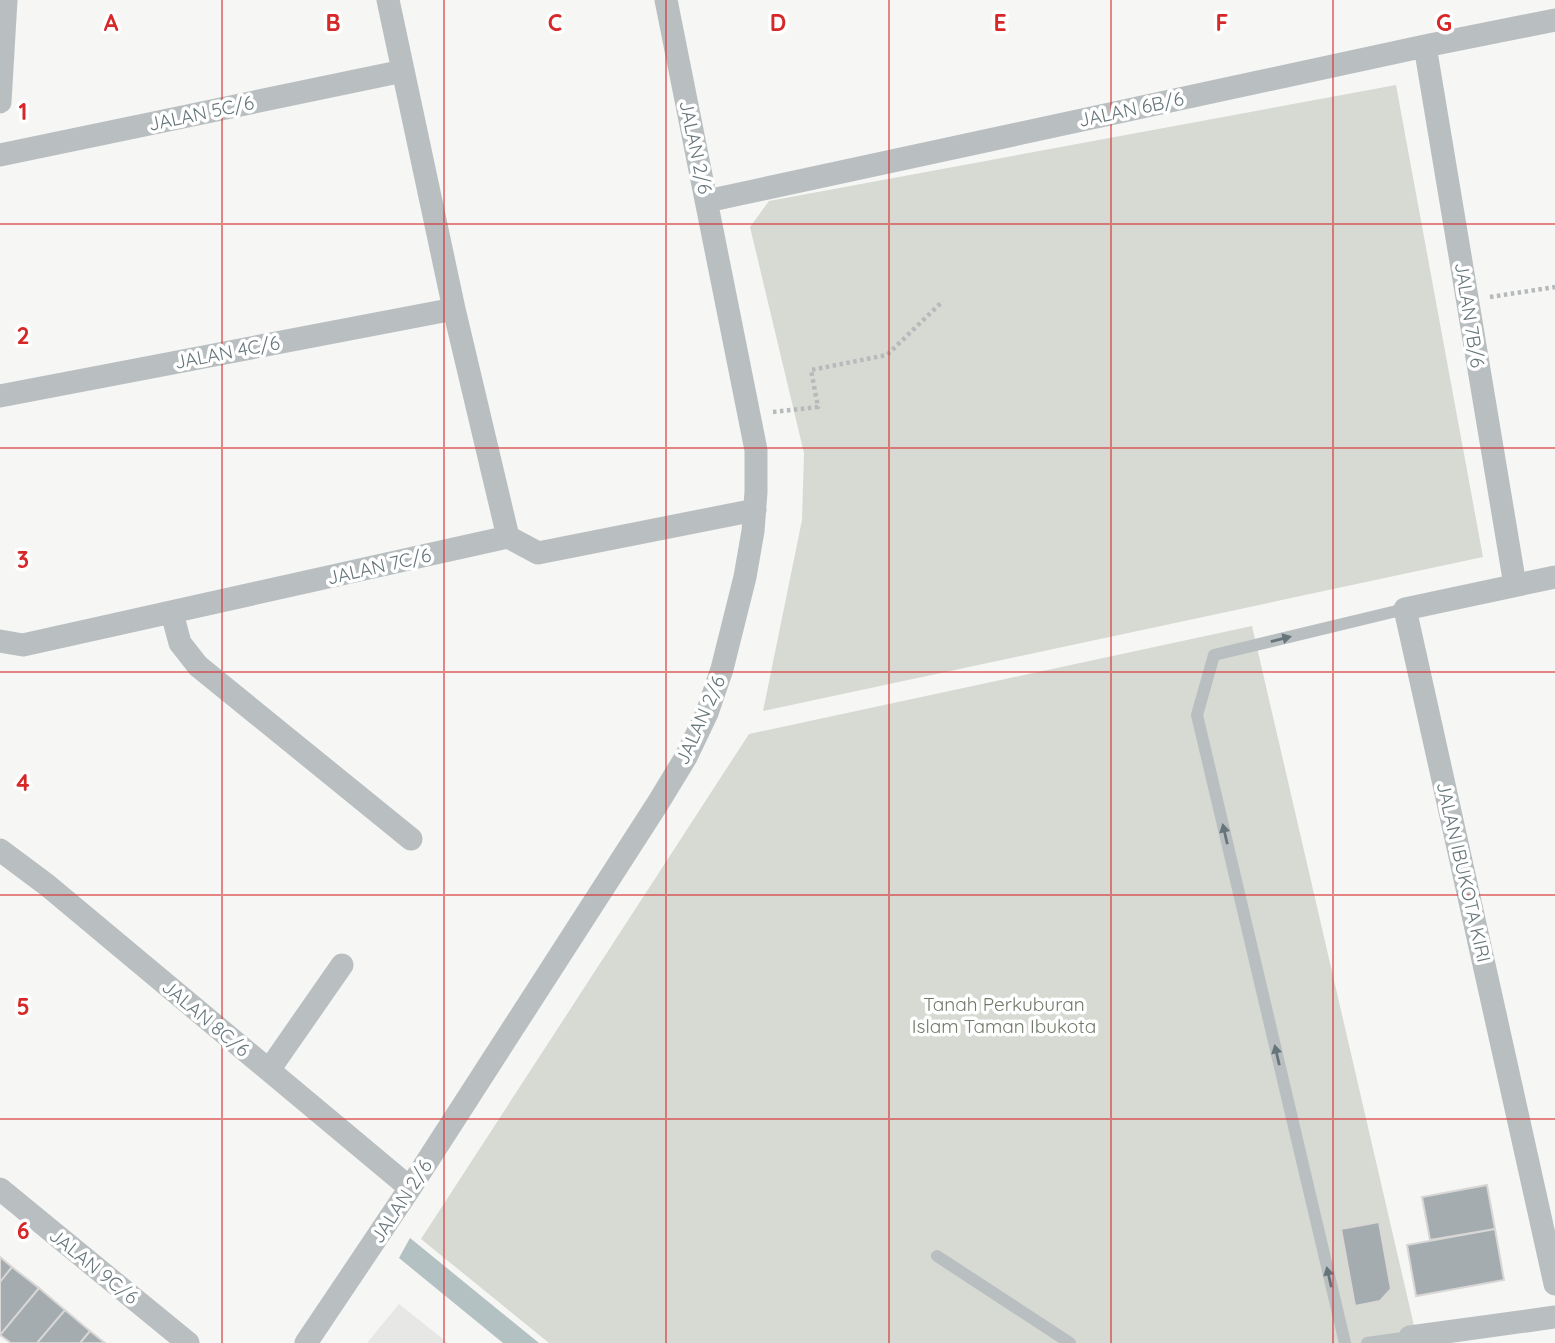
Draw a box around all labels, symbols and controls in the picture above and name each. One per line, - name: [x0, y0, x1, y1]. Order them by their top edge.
- text: A: [104, 8, 119, 37]
- text: B: [325, 8, 341, 37]
- text: C: [548, 8, 562, 37]
- text: D: [770, 8, 786, 37]
- text: E: [993, 8, 1007, 37]
- text: F: [1216, 8, 1228, 37]
- text: G: [1436, 8, 1452, 37]
- street label: JALAN 6B/6: [1076, 86, 1186, 132]
- street label: JALAN 5C/6: [146, 90, 256, 136]
- text: 1: [19, 97, 27, 126]
- street label: JALAN 2/6: [674, 98, 718, 196]
- street label: JALAN 7B/6: [1450, 260, 1490, 370]
- text: 2: [16, 321, 30, 350]
- street label: JALAN 4C/6: [172, 330, 282, 374]
- street label: JALAN 7C/6: [325, 542, 433, 590]
- text: 3: [17, 545, 29, 574]
- one-way arrow: [1270, 634, 1292, 645]
- street label: JALAN 2/6: [670, 672, 730, 768]
- text: 4: [16, 768, 30, 797]
- street label: JALAN IBUKOTA KIRI: [1432, 779, 1496, 965]
- one-way arrow: [1219, 823, 1230, 845]
- street label: JALAN 8C/6: [157, 974, 255, 1062]
- text: 5: [16, 992, 30, 1021]
- park label: Tanah Perkuburan Islam Taman Ibukota: [912, 992, 1096, 1038]
- one-way arrow: [1271, 1044, 1282, 1066]
- street label: JALAN 2/6: [365, 1155, 437, 1247]
- text: 6: [17, 1216, 29, 1245]
- street label: JALAN 9C/6: [45, 1223, 143, 1309]
- one-way arrow: [1323, 1265, 1334, 1287]

